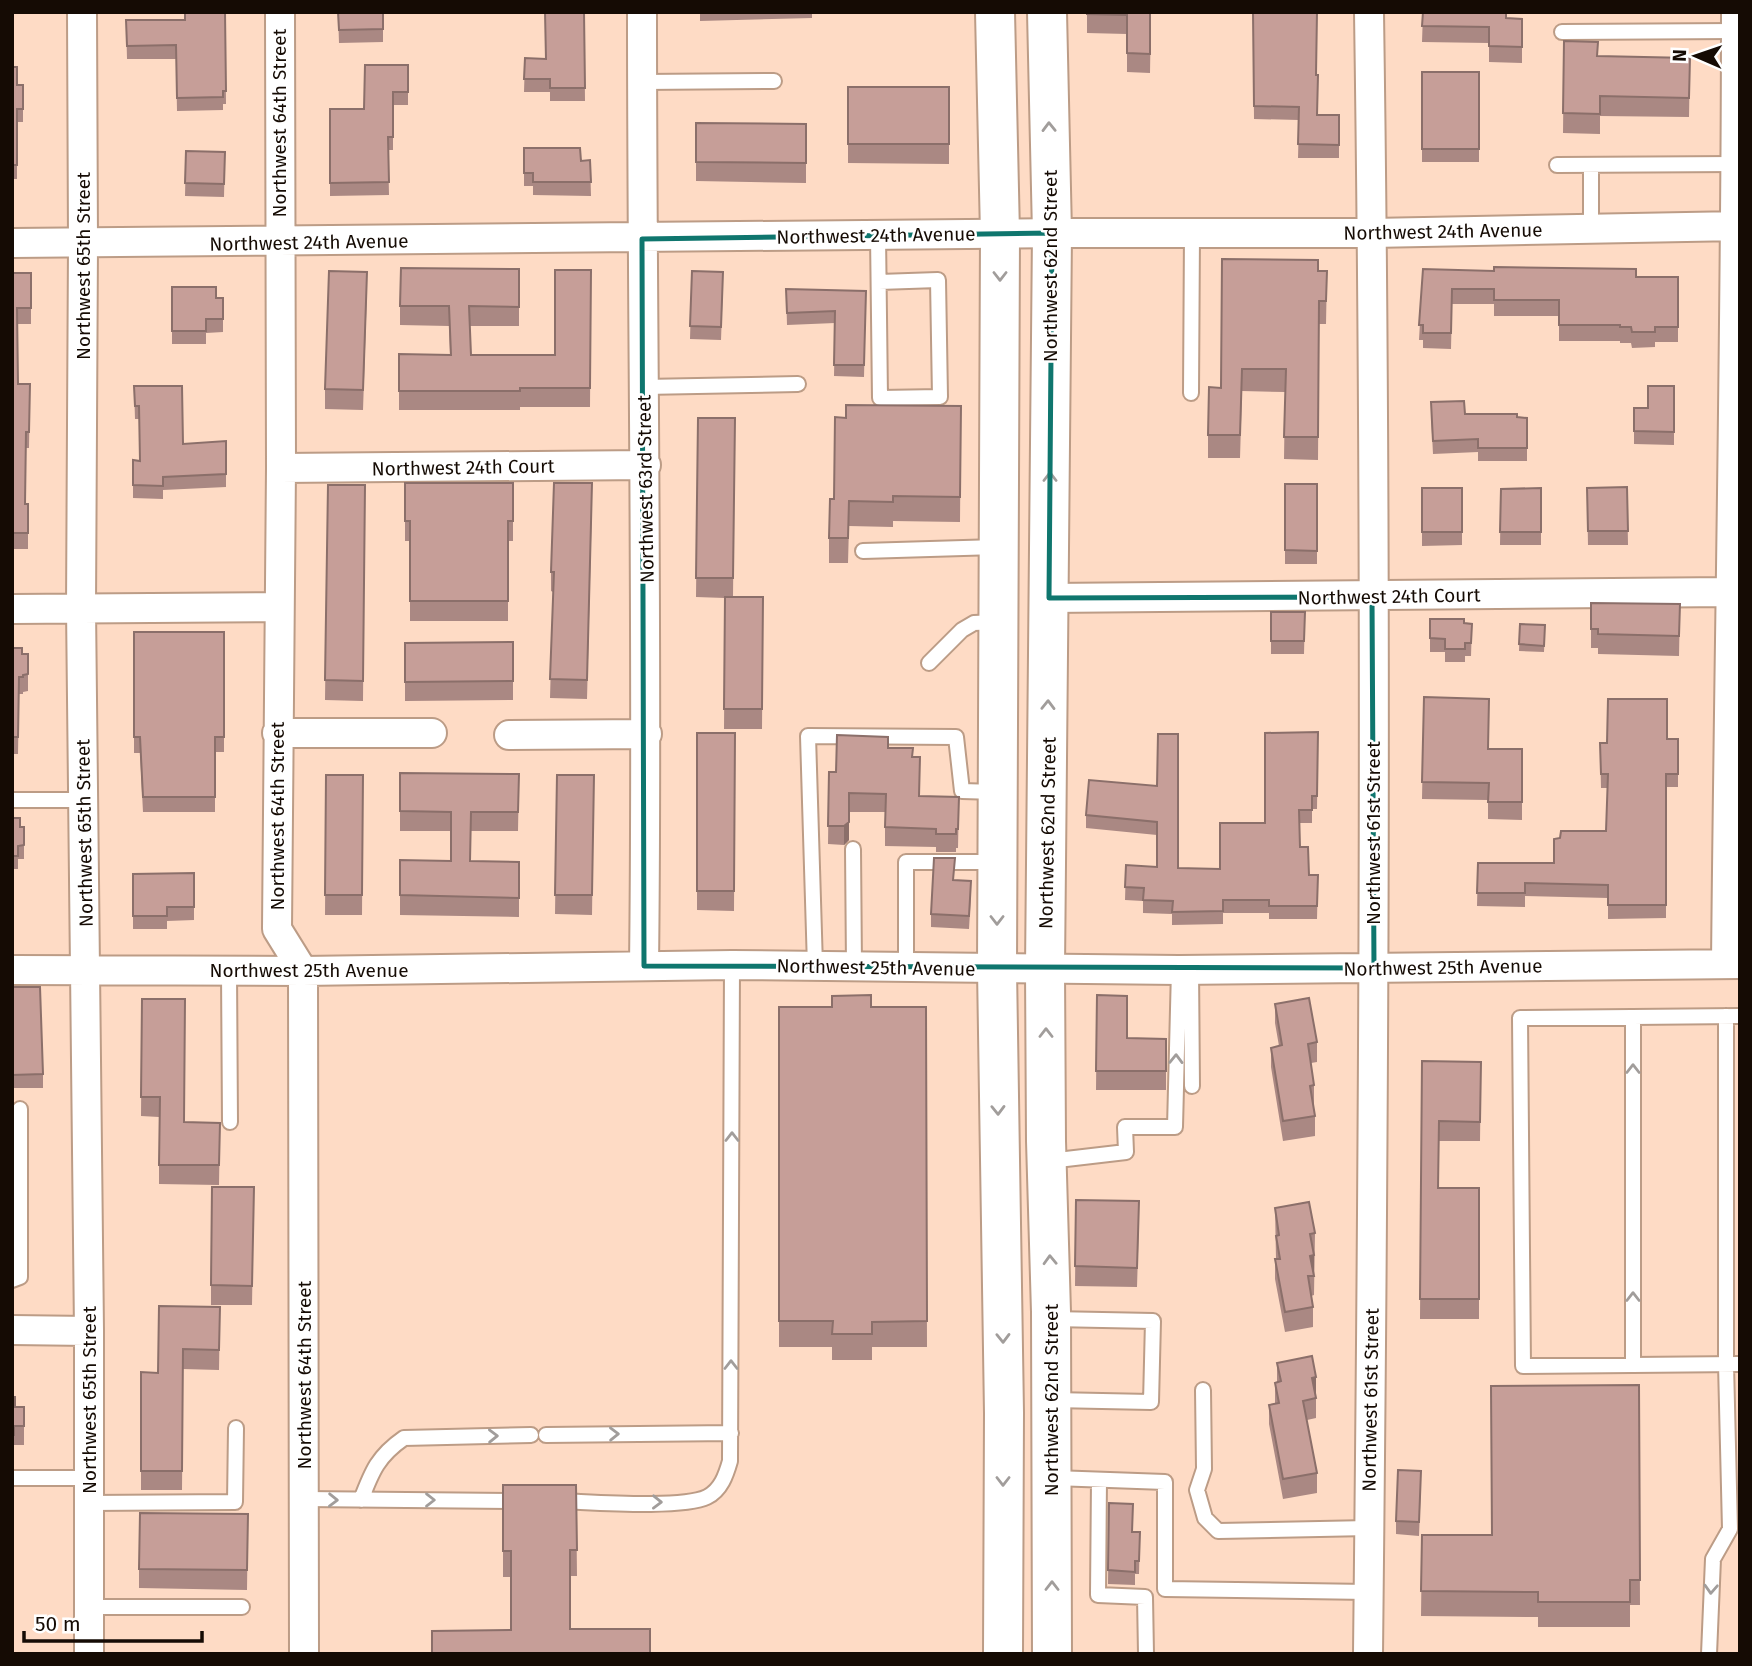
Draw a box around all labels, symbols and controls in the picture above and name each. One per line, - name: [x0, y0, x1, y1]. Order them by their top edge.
- north arrow: [1661, 21, 1731, 91]
- street label: Northwest 64th Street: [268, 28, 291, 217]
- text: N: [1668, 49, 1691, 62]
- one-way arrow: [1042, 122, 1057, 133]
- street label: Northwest 62nd Street: [1039, 170, 1062, 362]
- street label: Northwest 65th Street: [72, 172, 95, 360]
- street label: Northwest 24th Avenue: [1343, 218, 1543, 245]
- street label: Northwest 24th Avenue: [776, 222, 976, 249]
- street label: Northwest 24th Avenue: [209, 229, 409, 256]
- one-way arrow: [992, 272, 1008, 282]
- street label: Northwest 63rd Street: [632, 395, 659, 583]
- street label: Northwest 24th Court: [371, 454, 555, 481]
- one-way arrow: [1042, 472, 1058, 482]
- street label: Northwest 24th Court: [1297, 583, 1481, 610]
- one-way arrow: [1040, 699, 1056, 710]
- street label: Northwest 64th Street: [266, 721, 289, 910]
- street label: Northwest 62nd Street: [1034, 736, 1061, 929]
- street label: Northwest 65th Street: [71, 739, 98, 927]
- street label: Northwest 61st Street: [1362, 741, 1385, 925]
- one-way arrow: [989, 916, 1005, 926]
- street label: Northwest 25th Avenue: [776, 954, 976, 981]
- street label: Northwest 25th Avenue: [1343, 954, 1543, 981]
- street label: Northwest 25th Avenue: [209, 959, 409, 982]
- one-way arrow: [1038, 1027, 1054, 1037]
- one-way arrow: [1169, 1053, 1184, 1064]
- one-way arrow: [1625, 1064, 1641, 1074]
- one-way arrow: [991, 1105, 1006, 1116]
- one-way arrow: [724, 1131, 740, 1142]
- one-way arrow: [1042, 1254, 1058, 1265]
- street label: Northwest 64th Street: [293, 1280, 316, 1469]
- one-way arrow: [1625, 1291, 1641, 1302]
- street label: Northwest 62nd Street: [1040, 1304, 1063, 1496]
- street label: Northwest 65th Street: [78, 1306, 101, 1494]
- street label: Northwest 61st Street: [1357, 1308, 1384, 1492]
- one-way arrow: [995, 1333, 1011, 1343]
- one-way arrow: [723, 1359, 739, 1369]
- one-way arrow: [609, 1427, 620, 1442]
- one-way arrow: [488, 1428, 499, 1444]
- one-way arrow: [995, 1476, 1011, 1487]
- one-way arrow: [328, 1492, 339, 1507]
- one-way arrow: [425, 1492, 435, 1508]
- one-way arrow: [652, 1494, 663, 1510]
- one-way arrow: [1044, 1580, 1060, 1590]
- one-way arrow: [1703, 1584, 1718, 1595]
- scale bar: [24, 1600, 203, 1644]
- text: 50 m: [35, 1611, 81, 1637]

